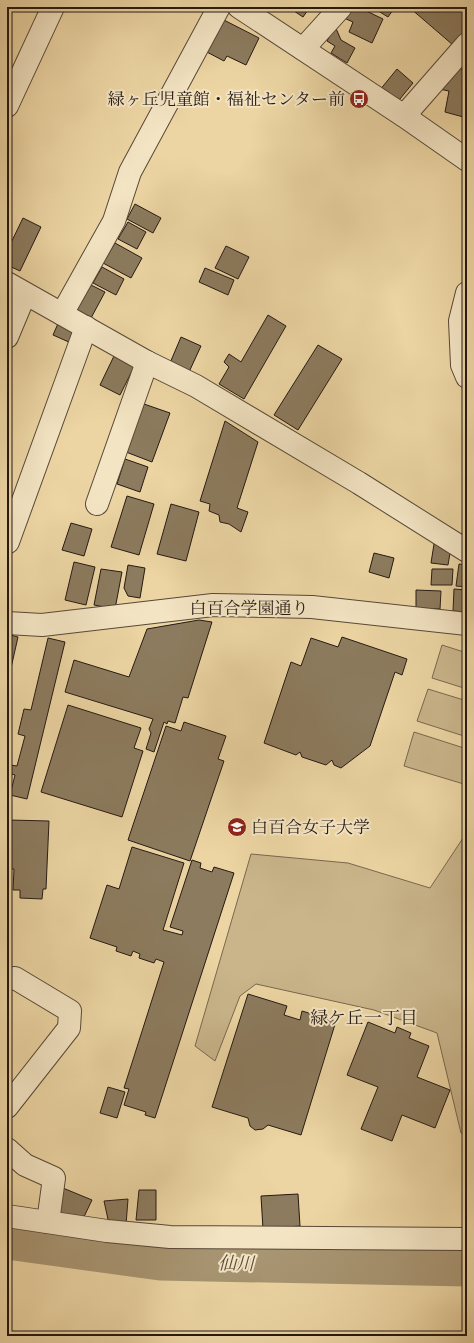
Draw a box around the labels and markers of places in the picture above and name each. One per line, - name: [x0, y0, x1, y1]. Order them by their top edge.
- bus stop icon: 緑ヶ丘児童館・福祉センター前: [348, 88, 370, 110]
- place label: 緑ヶ丘児童館・福祉センター前: [108, 89, 345, 110]
- school or university icon: 白百合女子大学: [226, 816, 248, 838]
- place label: 白百合女子大学: [251, 817, 370, 838]

